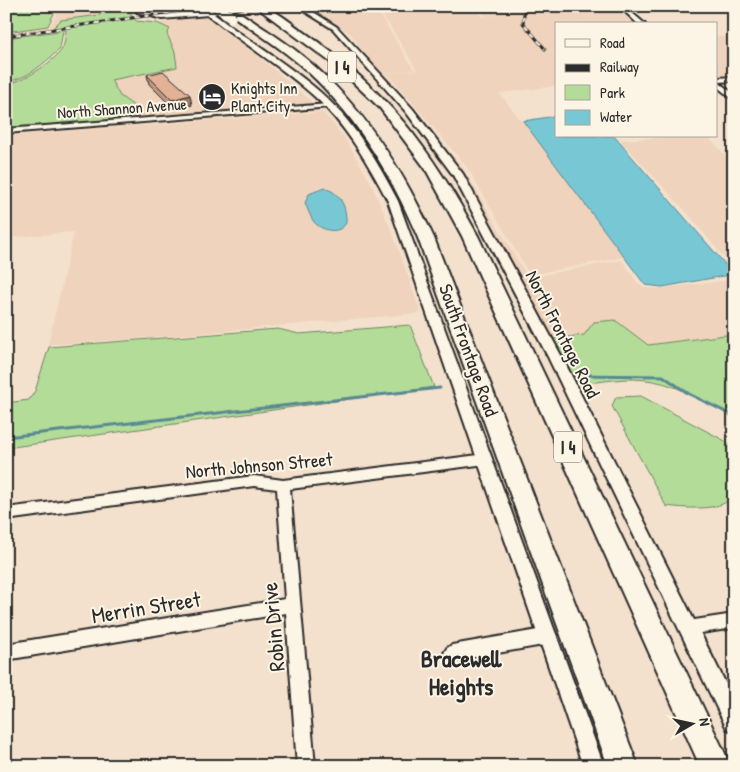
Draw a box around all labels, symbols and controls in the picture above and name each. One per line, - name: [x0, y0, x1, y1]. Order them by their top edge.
- legend: [555, 22, 718, 138]
- text: Road: [600, 32, 625, 53]
- road number: I 4: [328, 52, 356, 82]
- text: Railway: [600, 56, 639, 77]
- place label: Knights Inn Plant City: [231, 77, 298, 117]
- hotel icon: Knights Inn Plant City: [197, 82, 227, 112]
- text: Park: [600, 82, 625, 103]
- street label: North Shannon Avenue: [57, 92, 188, 123]
- text: Water: [600, 106, 632, 127]
- street label: North Frontage Road: [520, 266, 607, 403]
- street label: South Frontage Road: [433, 280, 505, 420]
- road number: I 4: [554, 432, 582, 462]
- street label: North Johnson Street: [184, 446, 334, 484]
- street label: Robin Drive: [254, 581, 292, 673]
- street label: Merrin Street: [89, 584, 203, 630]
- district label: Bracewell Heights: [421, 642, 502, 703]
- north arrow: [668, 700, 718, 750]
- text: N: [695, 717, 715, 728]

